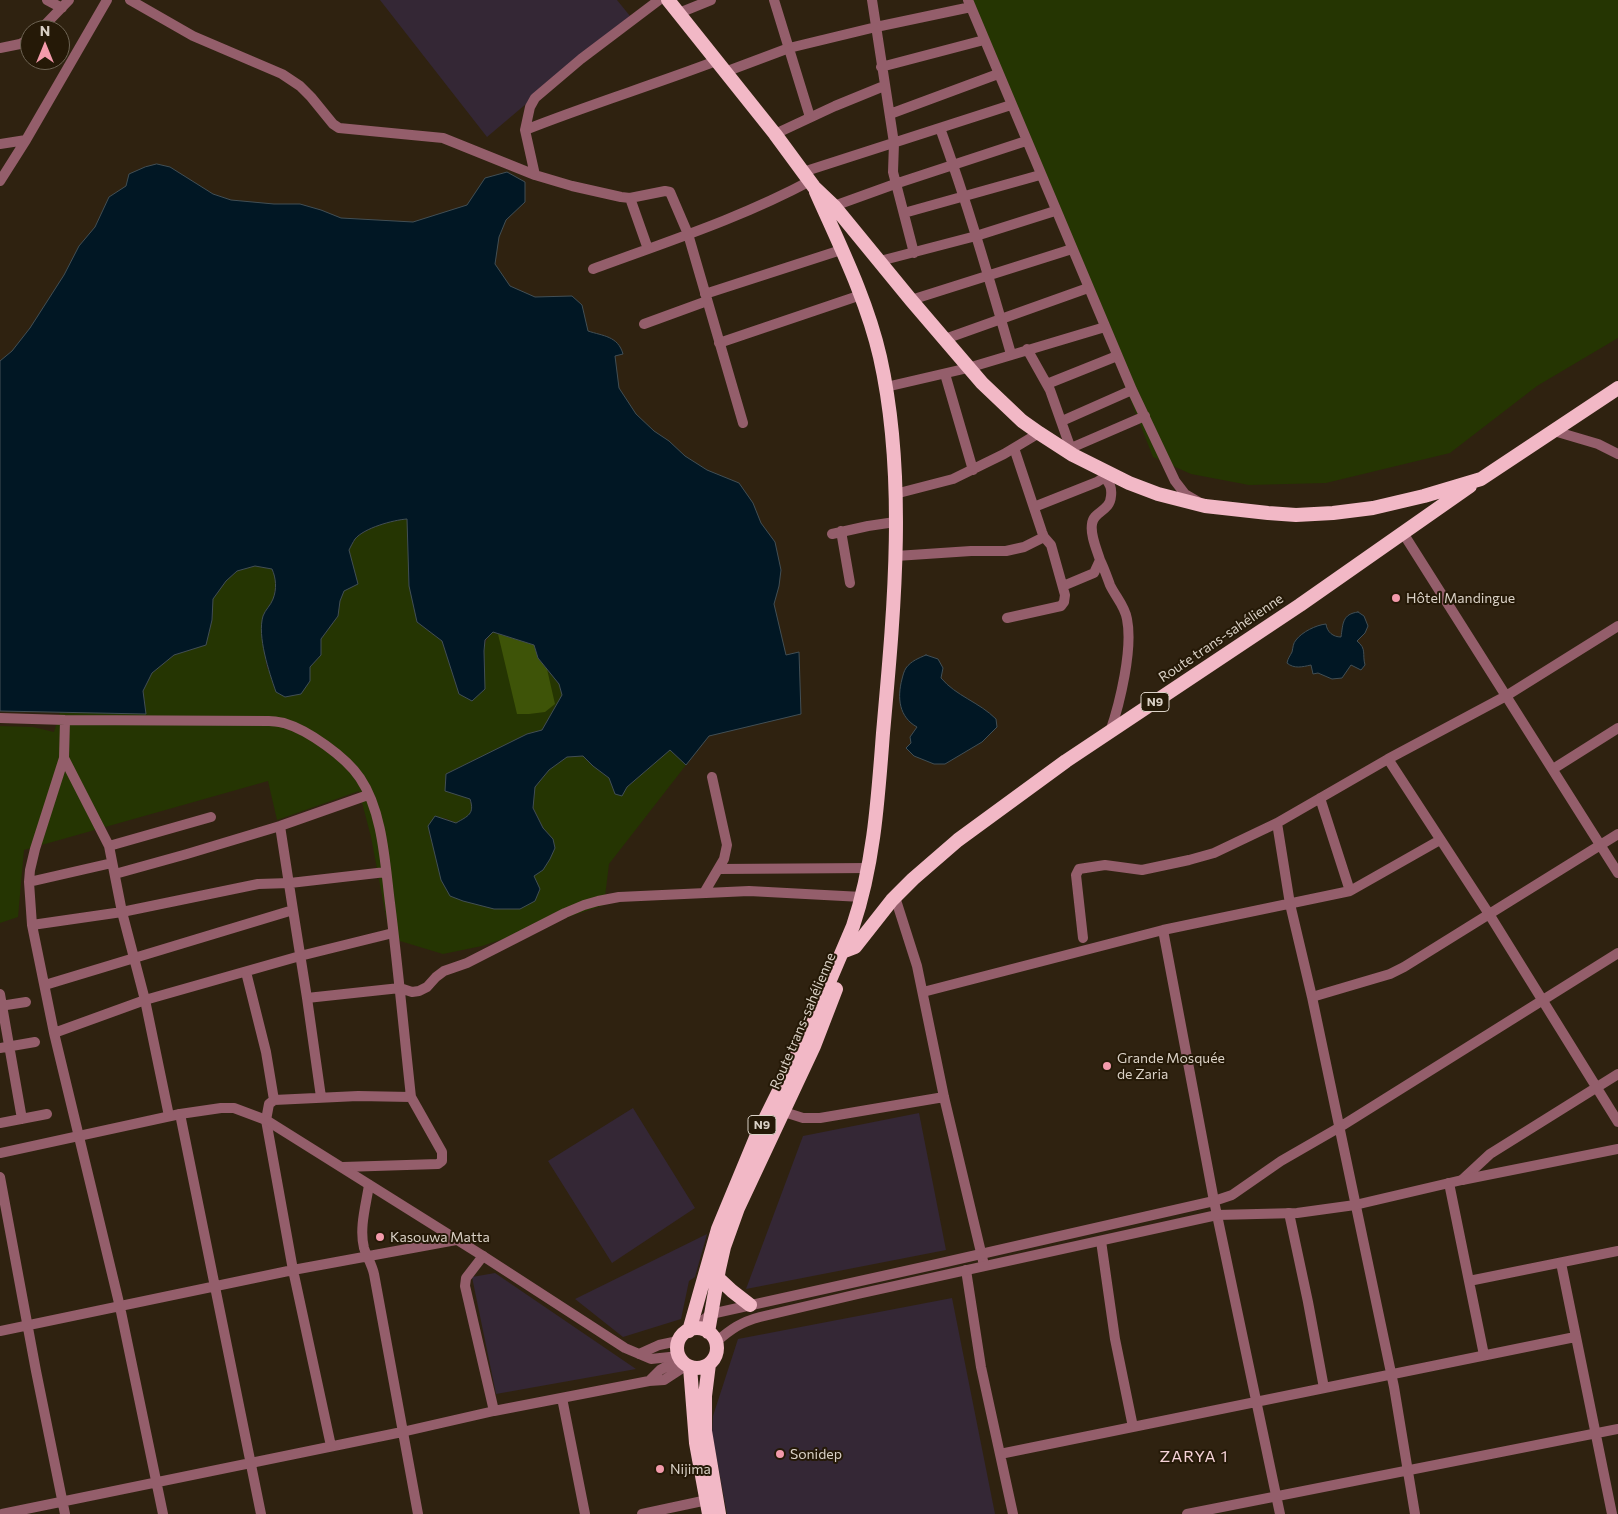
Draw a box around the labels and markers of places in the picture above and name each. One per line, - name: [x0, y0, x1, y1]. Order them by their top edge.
- place label: Hôtel Mandingue: [1406, 590, 1515, 606]
- marker: Hôtel Mandingue: [1390, 592, 1402, 604]
- place label: Grande Mosquée de Zaria: [1117, 1050, 1225, 1082]
- marker: Grande Mosquée de Zaria: [1101, 1060, 1113, 1072]
- place label: Kasouwa Matta: [390, 1229, 490, 1245]
- marker: Kasouwa Matta: [374, 1231, 386, 1243]
- place label: Sonidep: [790, 1446, 842, 1462]
- marker: Sonidep: [774, 1448, 786, 1460]
- place label: Nijima: [670, 1461, 711, 1477]
- marker: Nijima: [654, 1463, 666, 1475]

